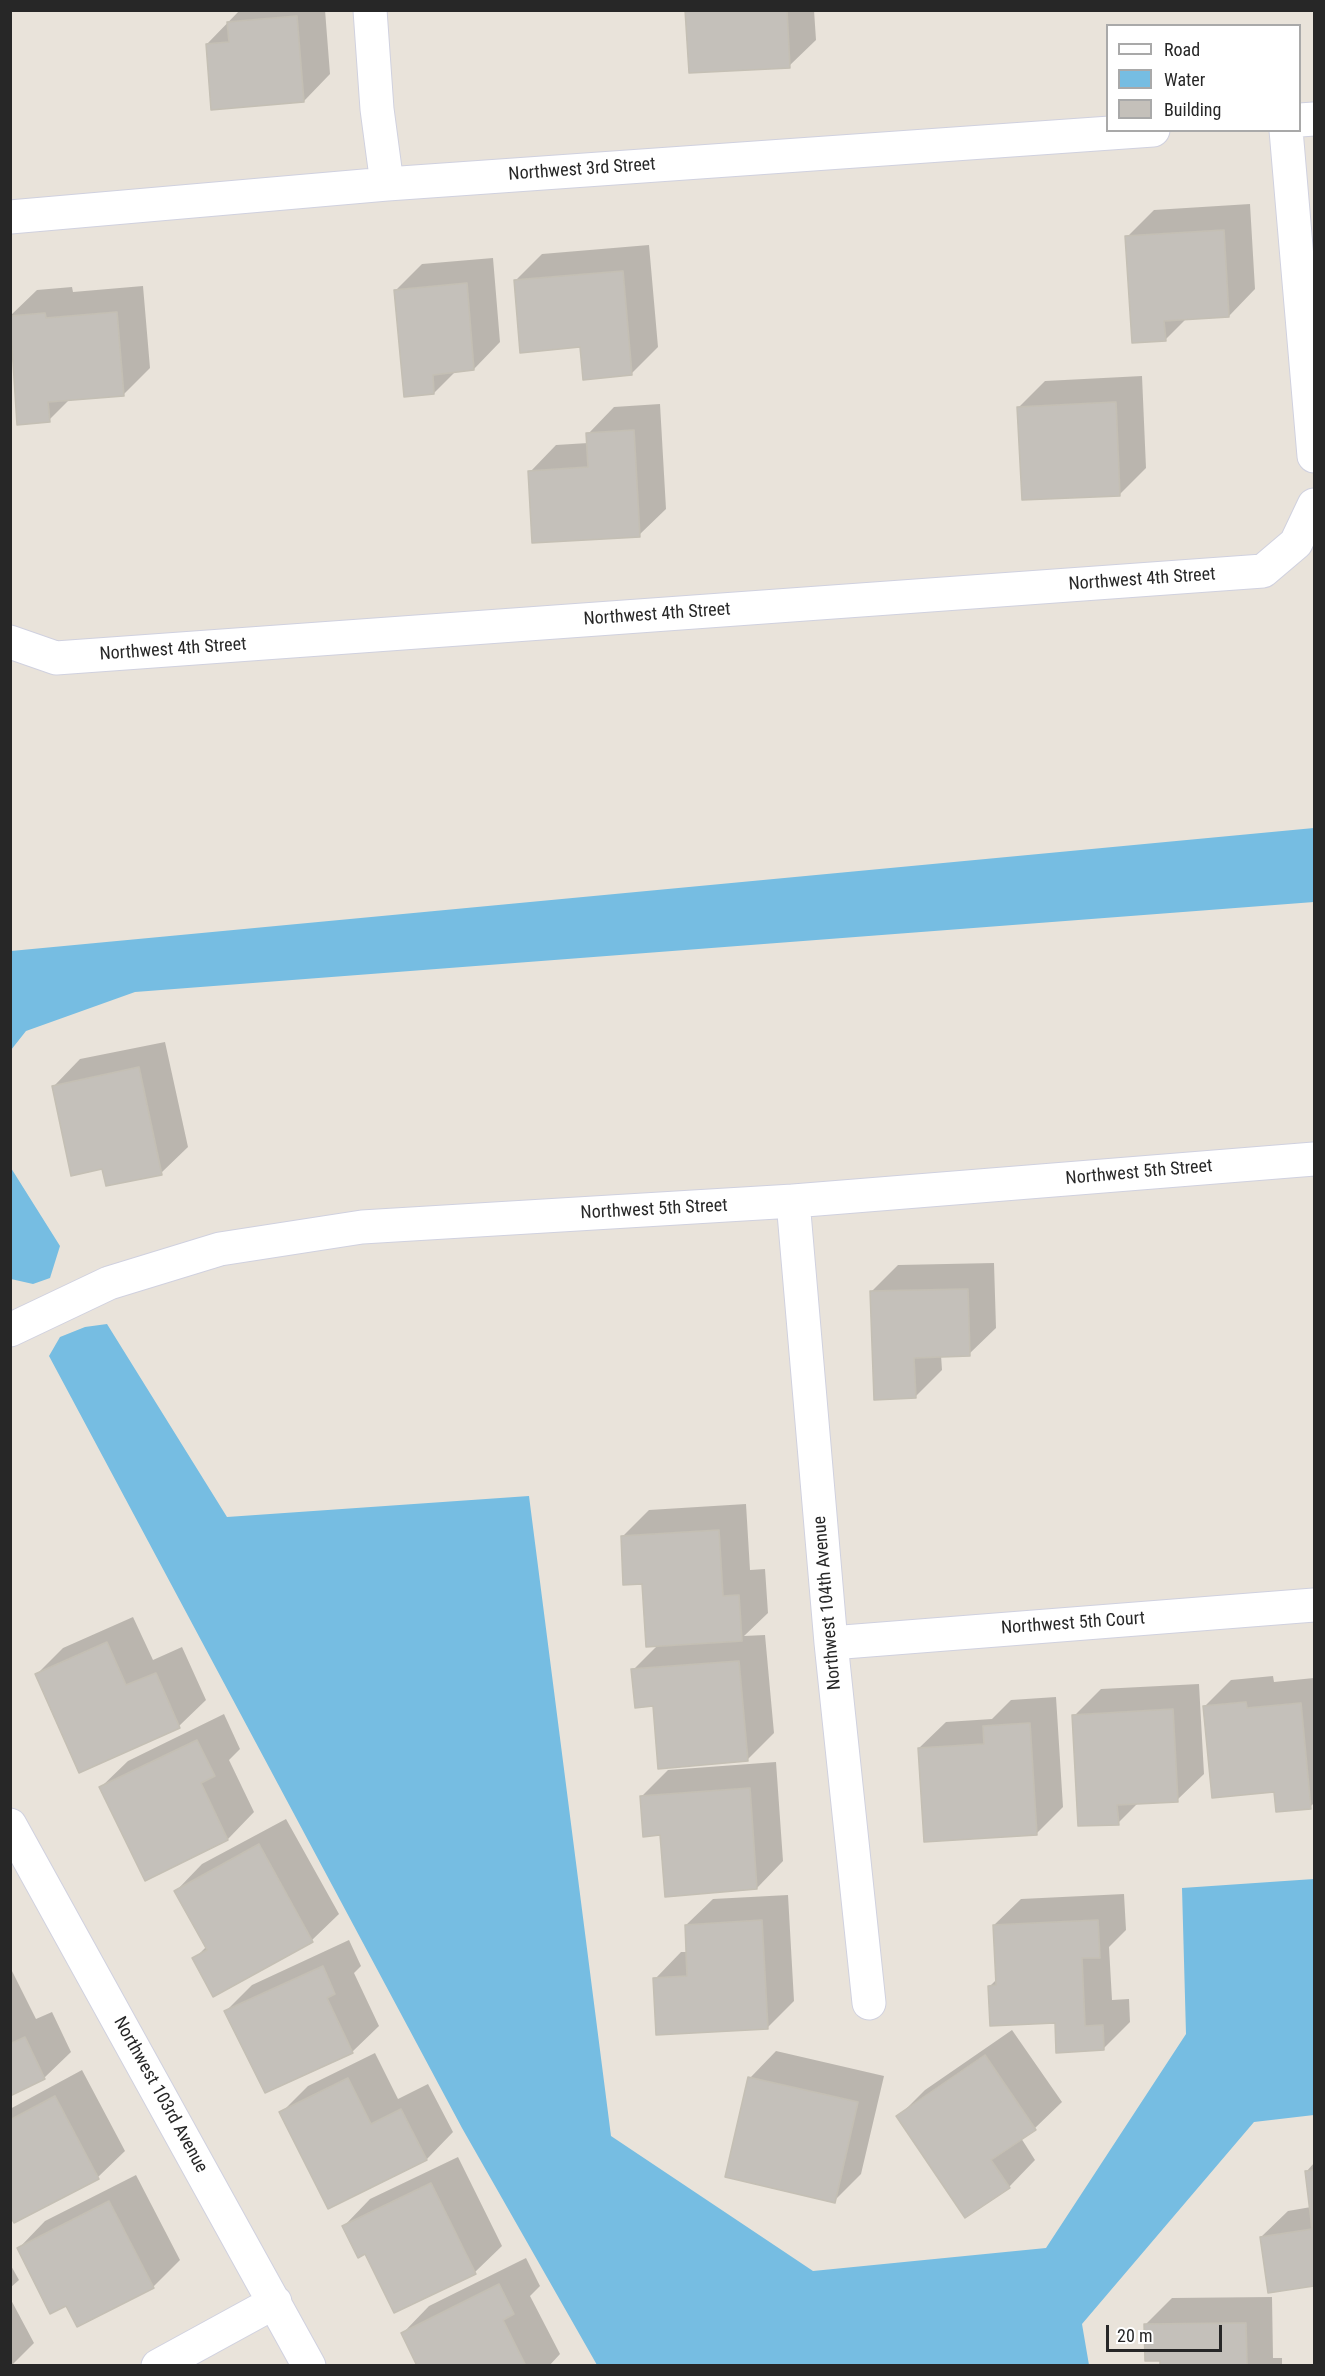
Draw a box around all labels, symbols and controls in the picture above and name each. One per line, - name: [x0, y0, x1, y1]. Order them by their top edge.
- legend: [1106, 24, 1301, 132]
- text: Road: [1164, 39, 1200, 60]
- text: Water: [1164, 69, 1205, 90]
- text: Building: [1164, 99, 1221, 120]
- street label: Northwest 3rd Street: [508, 154, 656, 186]
- street label: Northwest 4th Street: [1068, 564, 1216, 596]
- street label: Northwest 4th Street: [583, 599, 731, 631]
- street label: Northwest 4th Street: [99, 634, 247, 666]
- street label: Northwest 5th Street: [1065, 1156, 1213, 1190]
- street label: Northwest 5th Street: [580, 1195, 728, 1225]
- street label: Northwest 104th Avenue: [810, 1515, 846, 1691]
- street label: Northwest 5th Court: [1000, 1608, 1146, 1640]
- street label: Northwest 103rd Avenue: [108, 2013, 212, 2177]
- scale bar: [1109, 2313, 1224, 2351]
- text: 20 m: [1117, 2325, 1152, 2346]

